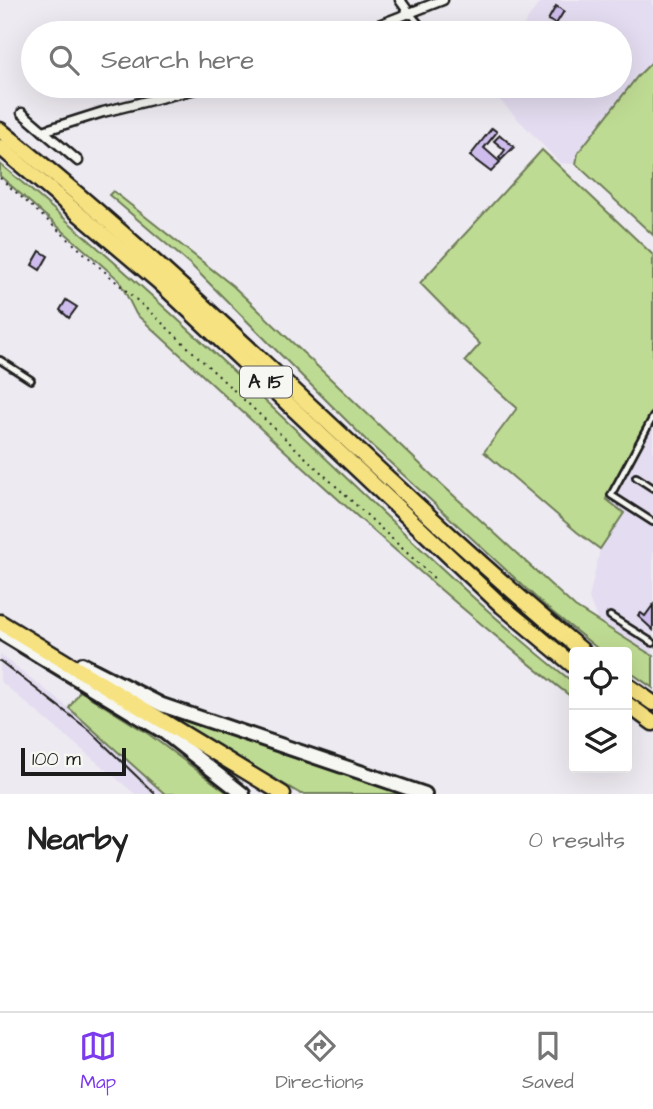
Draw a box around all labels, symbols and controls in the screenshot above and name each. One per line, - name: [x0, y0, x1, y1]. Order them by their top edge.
- search box: [21, 21, 632, 98]
- icon: search: [45, 41, 83, 79]
- text: Search here: [101, 42, 254, 78]
- road number: A 15: [240, 366, 292, 398]
- map controls: [569, 647, 632, 773]
- button: locate: [569, 647, 632, 710]
- button: layers: [569, 710, 632, 773]
- scale bar: [21, 745, 126, 777]
- text: 100 m: [32, 746, 81, 773]
- text: Nearby: [28, 819, 128, 861]
- text: 0 results: [528, 824, 625, 856]
- tab: Map: [79, 1027, 117, 1096]
- tab: Directions: [275, 1027, 364, 1096]
- tab: Saved: [522, 1027, 574, 1096]

